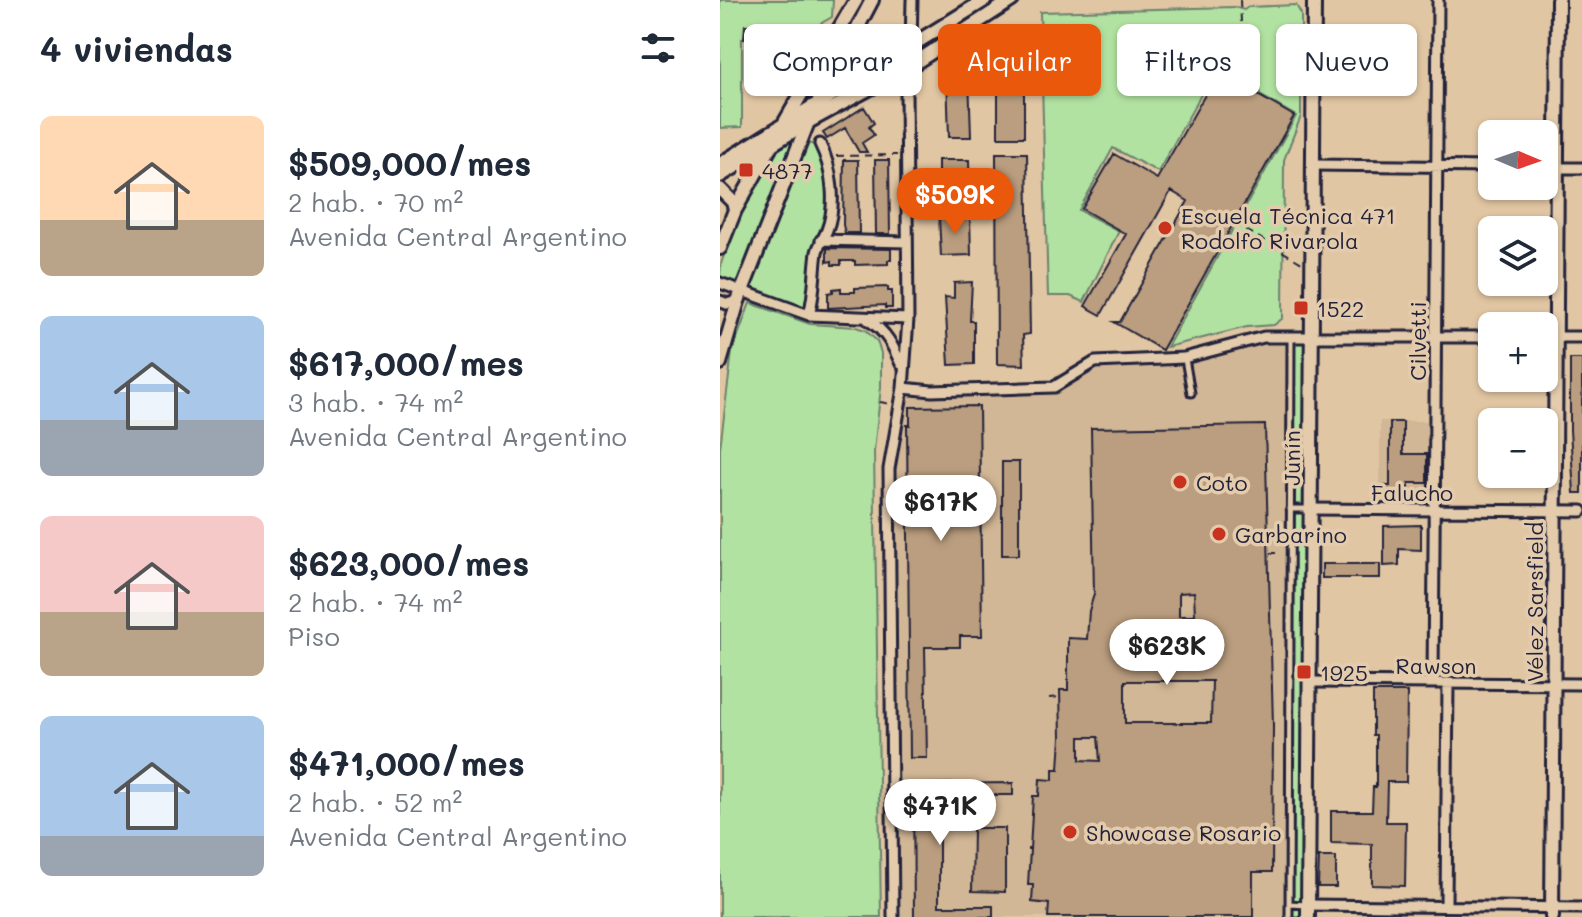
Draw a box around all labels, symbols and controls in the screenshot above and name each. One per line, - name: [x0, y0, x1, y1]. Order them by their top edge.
- chip: Comprar: [744, 24, 922, 96]
- chip: Alquilar: [938, 24, 1101, 96]
- chip: Filtros: [1117, 24, 1260, 96]
- chip: Nuevo: [1276, 24, 1417, 96]
- text: 4 viviendas: [40, 26, 233, 71]
- icon: filters: [636, 26, 680, 70]
- north arrow: [1478, 120, 1558, 200]
- map controls: [1478, 120, 1558, 488]
- text: $509,000/mes: [288, 140, 531, 185]
- icon: home: [104, 148, 200, 244]
- place label: 4877: [762, 156, 813, 185]
- marker: 4877: [737, 161, 755, 179]
- pin: $509K: [899, 168, 1011, 236]
- text: $509K: [915, 177, 995, 211]
- text: 2 hab. · 70 m²: [288, 185, 463, 219]
- place label: Escuela Técnica 471 Rodolfo Rivarola: [1181, 201, 1396, 255]
- button: layers: [1478, 216, 1558, 296]
- text: Avenida Central Argentino: [288, 219, 627, 253]
- marker: Escuela Técnica 471 Rodolfo Rivarola: [1156, 219, 1174, 237]
- place label: 1522: [1317, 294, 1364, 323]
- marker: 1522: [1292, 299, 1310, 317]
- street label: Cilvetti: [1403, 301, 1432, 381]
- button: +: [1478, 312, 1558, 392]
- text: $617,000/mes: [288, 340, 524, 385]
- icon: home: [104, 348, 200, 444]
- text: 3 hab. · 74 m²: [288, 385, 463, 419]
- button: −: [1478, 408, 1558, 488]
- text: Avenida Central Argentino: [288, 419, 627, 453]
- street label: Junín: [1277, 430, 1306, 486]
- place label: Coto: [1196, 468, 1247, 497]
- marker: Coto: [1171, 473, 1189, 491]
- pin: $617K: [885, 475, 997, 543]
- street label: Falucho: [1371, 478, 1453, 507]
- text: $617K: [904, 484, 978, 518]
- place label: Garbarino: [1235, 520, 1347, 549]
- street label: Vélez Sarsfield: [1520, 522, 1549, 682]
- marker: Garbarino: [1210, 525, 1228, 543]
- text: $623,000/mes: [288, 540, 529, 585]
- icon: home: [104, 548, 200, 644]
- text: 2 hab. · 74 m²: [288, 585, 463, 619]
- text: Piso: [288, 619, 340, 653]
- pin: $623K: [1111, 619, 1223, 687]
- text: $623K: [1127, 628, 1207, 662]
- street label: Rawson: [1396, 651, 1476, 680]
- place label: 1925: [1320, 658, 1368, 687]
- marker: 1925: [1295, 663, 1313, 681]
- text: $471,000/mes: [288, 740, 525, 785]
- icon: home: [104, 748, 200, 844]
- pin: $471K: [884, 779, 996, 847]
- text: 2 hab. · 52 m²: [288, 785, 462, 819]
- text: $471K: [902, 788, 978, 822]
- place label: Showcase Rosario: [1086, 818, 1281, 847]
- text: Avenida Central Argentino: [288, 819, 627, 853]
- marker: Showcase Rosario: [1061, 823, 1079, 841]

